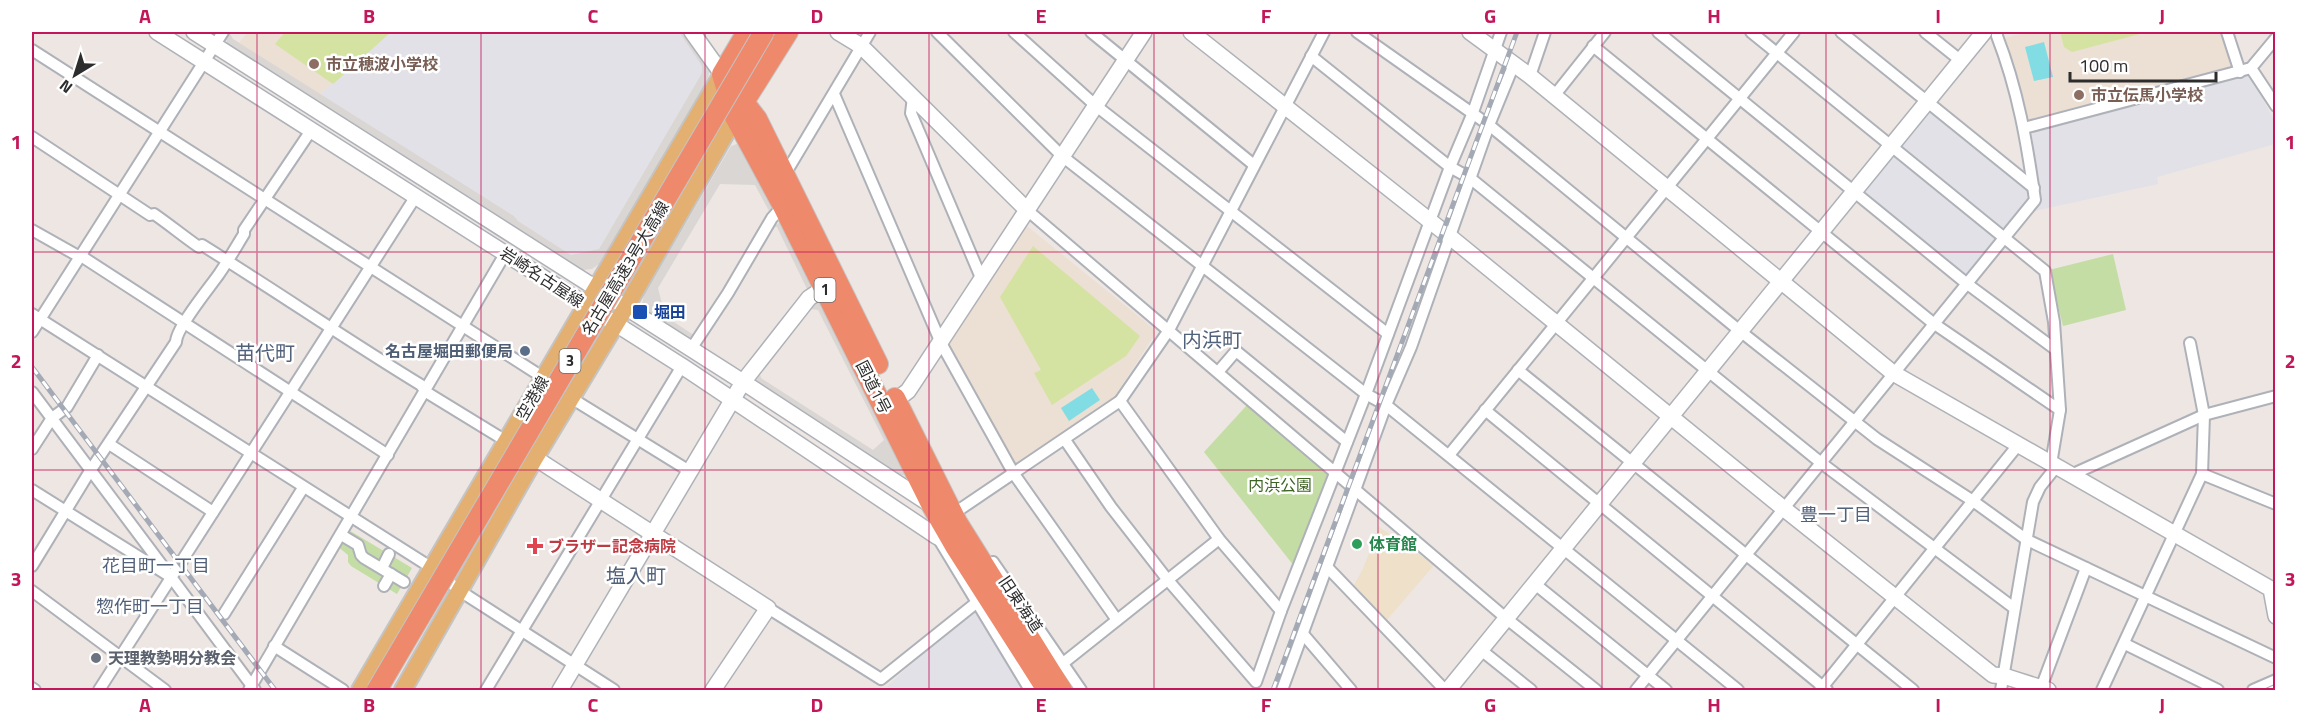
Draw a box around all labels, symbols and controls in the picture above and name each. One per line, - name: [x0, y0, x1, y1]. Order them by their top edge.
- text: A: [139, 0, 151, 31]
- text: B: [363, 0, 375, 31]
- text: C: [588, 0, 599, 31]
- text: D: [811, 0, 823, 31]
- text: E: [1035, 0, 1047, 31]
- text: F: [1261, 0, 1272, 31]
- text: G: [1484, 0, 1496, 31]
- text: H: [1707, 0, 1721, 31]
- text: I: [1935, 0, 1941, 31]
- text: J: [2159, 0, 2165, 31]
- north arrow: [45, 45, 105, 105]
- scale bar: [2070, 45, 2216, 83]
- place label: 市立穂波小学校: [326, 52, 438, 76]
- text: 100 m: [2079, 52, 2128, 79]
- marker: 市立穂波小学校: [307, 57, 321, 71]
- text: N: [54, 74, 78, 100]
- place label: 市立伝馬小学校: [2091, 83, 2203, 107]
- marker: 市立伝馬小学校: [2072, 88, 2086, 102]
- text: 1: [10, 126, 22, 157]
- text: 1: [2284, 126, 2296, 157]
- street label: 名古屋高速3号大高線: [575, 196, 675, 340]
- street label: 岩崎名古屋線: [495, 241, 589, 313]
- road number: 1: [814, 278, 836, 302]
- place label: 堀田: [654, 300, 686, 324]
- marker: 堀田: [631, 303, 649, 321]
- district label: 内浜町: [1182, 324, 1242, 355]
- district label: 苗代町: [235, 337, 295, 368]
- place label: 名古屋堀田郵便局: [385, 339, 513, 363]
- marker: 名古屋堀田郵便局: [518, 344, 532, 358]
- text: 2: [10, 345, 22, 376]
- text: 2: [2284, 345, 2296, 376]
- road number: 3: [560, 349, 580, 373]
- street label: 国道1号: [850, 356, 898, 418]
- street label: 空港線: [510, 371, 554, 425]
- park label: 内浜公園: [1248, 473, 1312, 497]
- district label: 豊一丁目: [1800, 501, 1872, 528]
- place label: 体育館: [1369, 532, 1417, 556]
- place label: ブラザー記念病院: [548, 534, 676, 558]
- marker: ブラザー記念病院: [526, 537, 544, 555]
- marker: 体育館: [1350, 537, 1364, 551]
- district label: 花目町一丁目: [102, 552, 210, 579]
- district label: 塩入町: [606, 560, 666, 591]
- text: 3: [10, 563, 22, 594]
- text: 3: [2284, 563, 2296, 594]
- street label: 旧東海道: [993, 571, 1049, 637]
- district label: 惣作町一丁目: [96, 593, 204, 620]
- place label: 天理教勢明分教会: [108, 646, 236, 670]
- marker: 天理教勢明分教会: [89, 651, 103, 665]
- text: A: [139, 689, 151, 720]
- text: B: [363, 689, 375, 720]
- text: C: [588, 689, 599, 720]
- text: D: [811, 689, 823, 720]
- text: E: [1035, 689, 1047, 720]
- text: F: [1261, 689, 1272, 720]
- text: G: [1484, 689, 1496, 720]
- text: H: [1707, 689, 1721, 720]
- text: I: [1935, 689, 1941, 720]
- text: J: [2159, 689, 2165, 720]

